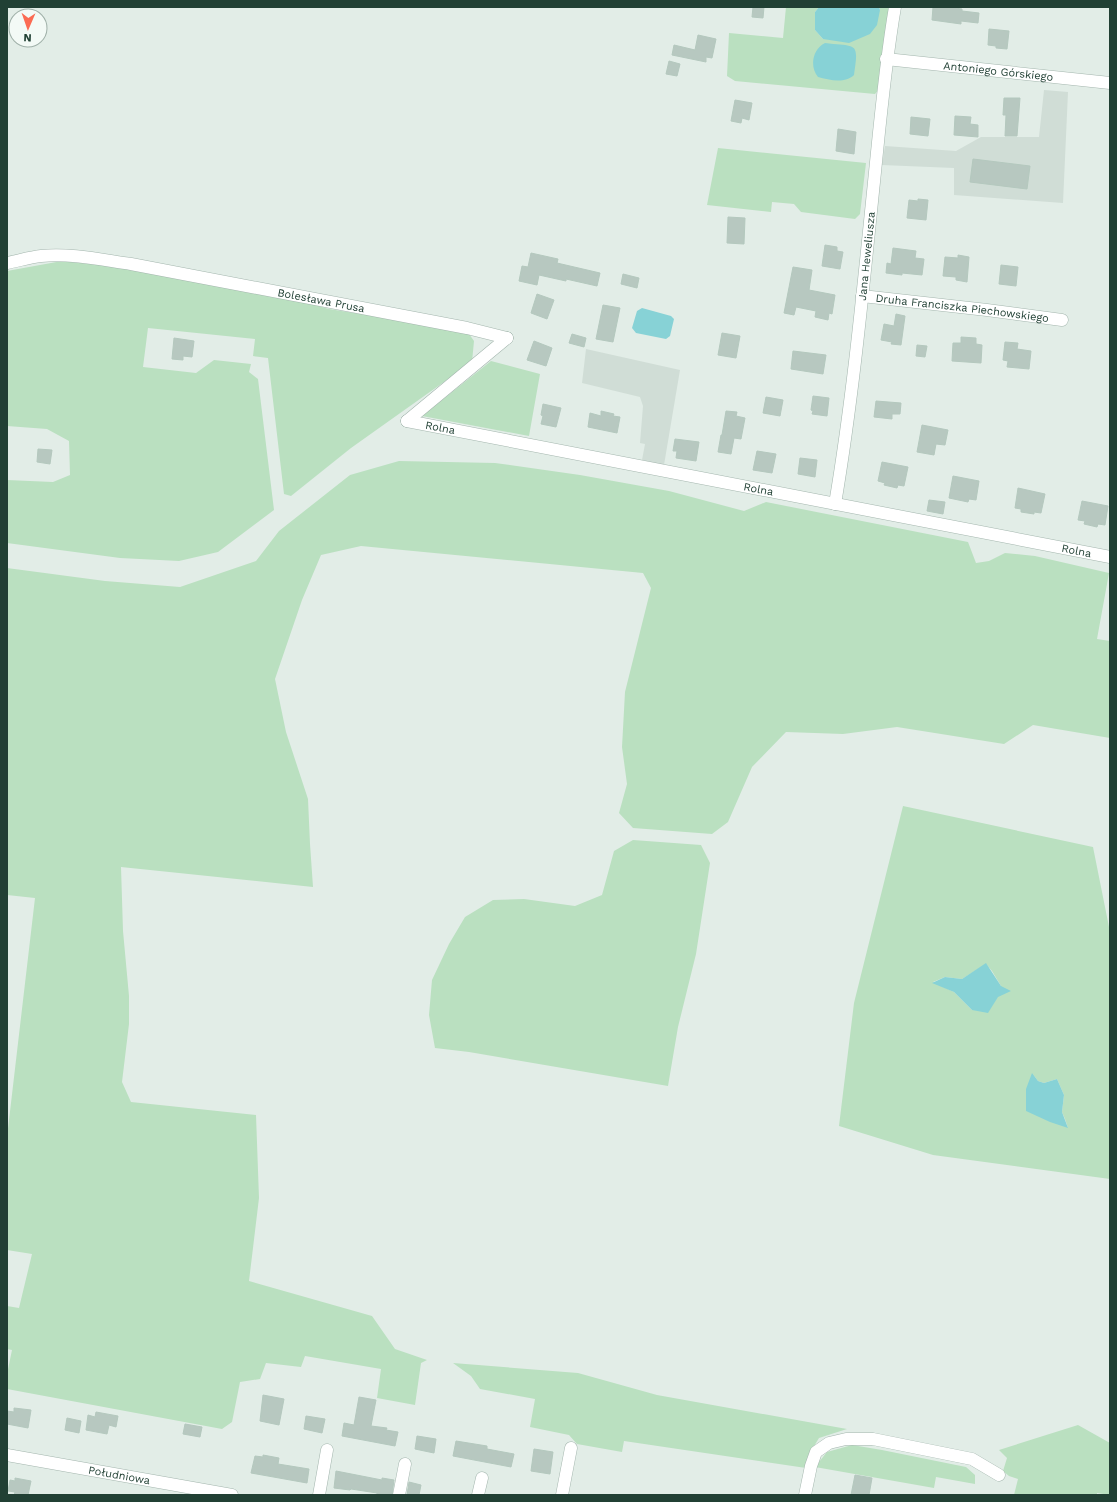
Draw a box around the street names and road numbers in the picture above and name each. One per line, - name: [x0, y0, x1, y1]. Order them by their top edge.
- street label: Antoniego Górskiego: [943, 59, 1054, 84]
- street label: Jana Heweliusza: [856, 211, 878, 301]
- street label: Bolesława Prusa: [277, 286, 366, 315]
- street label: Druha Franciszka Piechowskiego: [875, 292, 1050, 325]
- street label: Rolna: [424, 419, 456, 437]
- street label: Rolna: [742, 480, 774, 499]
- street label: Rolna: [1060, 542, 1093, 560]
- street label: Południowa: [87, 1464, 151, 1487]

